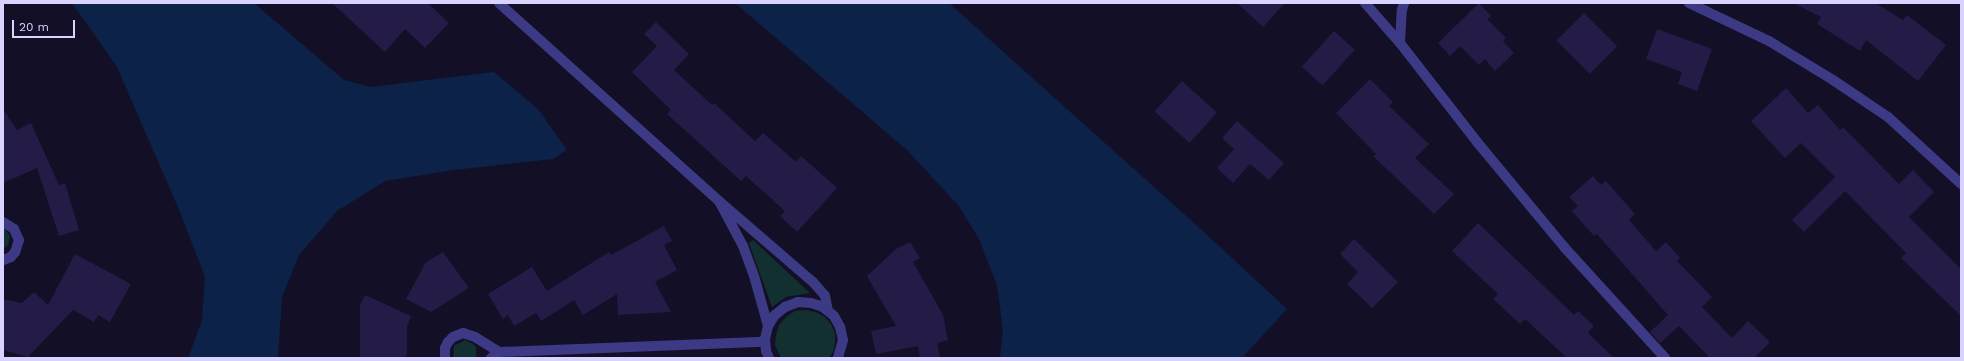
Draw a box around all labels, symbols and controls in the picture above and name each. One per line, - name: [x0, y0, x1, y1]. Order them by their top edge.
- scale bar: [14, 12, 77, 38]
- text: 20 m: [19, 20, 49, 34]

